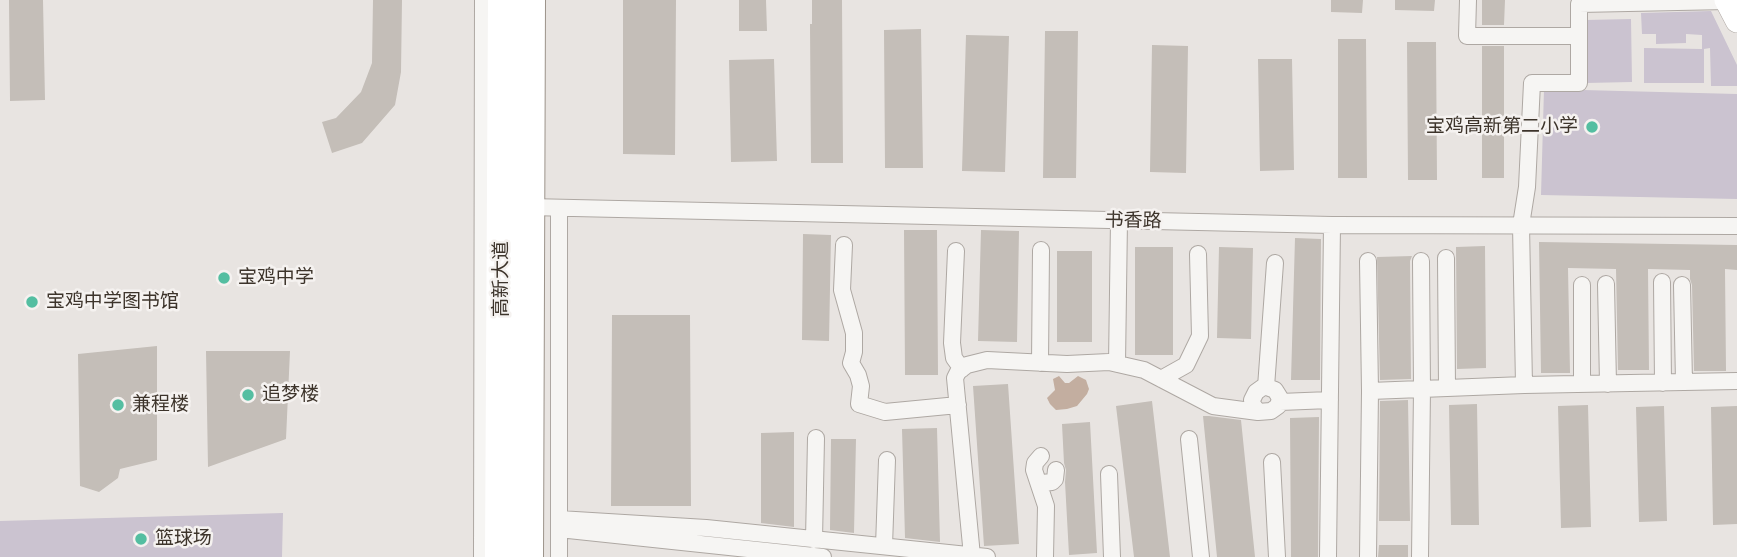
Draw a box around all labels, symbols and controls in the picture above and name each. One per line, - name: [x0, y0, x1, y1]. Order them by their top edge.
- place label: 宝鸡高新第二小学: [1426, 116, 1578, 138]
- marker: 宝鸡高新第二小学: [1584, 119, 1600, 135]
- street label: 书香路: [1104, 209, 1162, 233]
- street label: 高新大道: [491, 241, 513, 317]
- place label: 宝鸡中学: [238, 267, 314, 289]
- marker: 宝鸡中学: [216, 270, 232, 286]
- place label: 宝鸡中学图书馆: [46, 291, 179, 313]
- marker: 宝鸡中学图书馆: [24, 294, 40, 310]
- place label: 追梦楼: [262, 384, 319, 406]
- marker: 追梦楼: [240, 387, 256, 403]
- place label: 兼程楼: [132, 394, 189, 416]
- marker: 兼程楼: [110, 397, 126, 413]
- place label: 篮球场: [155, 528, 212, 550]
- marker: 篮球场: [133, 531, 149, 547]

